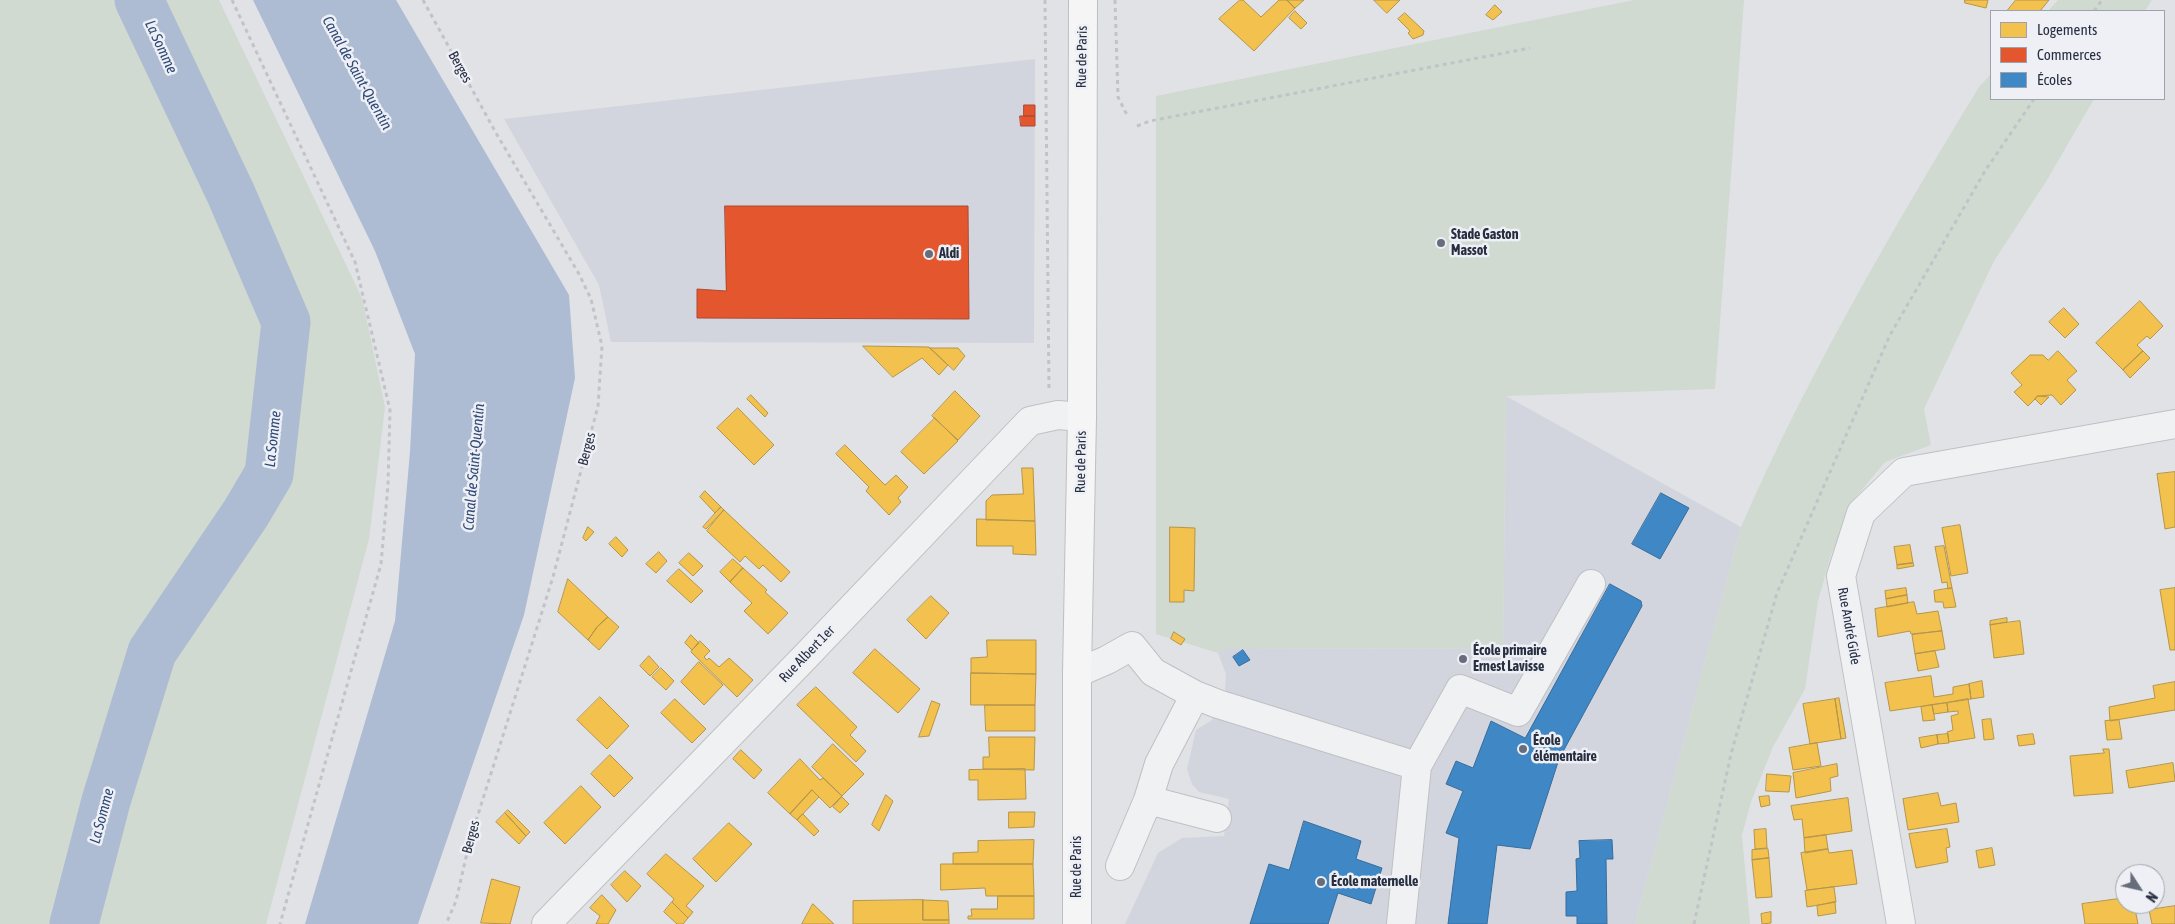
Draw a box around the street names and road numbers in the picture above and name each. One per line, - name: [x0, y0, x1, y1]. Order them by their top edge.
- street label: Rue de Paris: [1073, 26, 1091, 88]
- street label: Berges: [444, 48, 476, 86]
- street label: Berges: [575, 431, 599, 467]
- street label: Rue de Paris: [1072, 431, 1090, 493]
- street label: Rue André Gide: [1834, 586, 1864, 666]
- street label: Rue Albert 1er: [776, 622, 838, 686]
- street label: Berges: [459, 819, 483, 855]
- street label: Rue de Paris: [1069, 836, 1085, 898]

